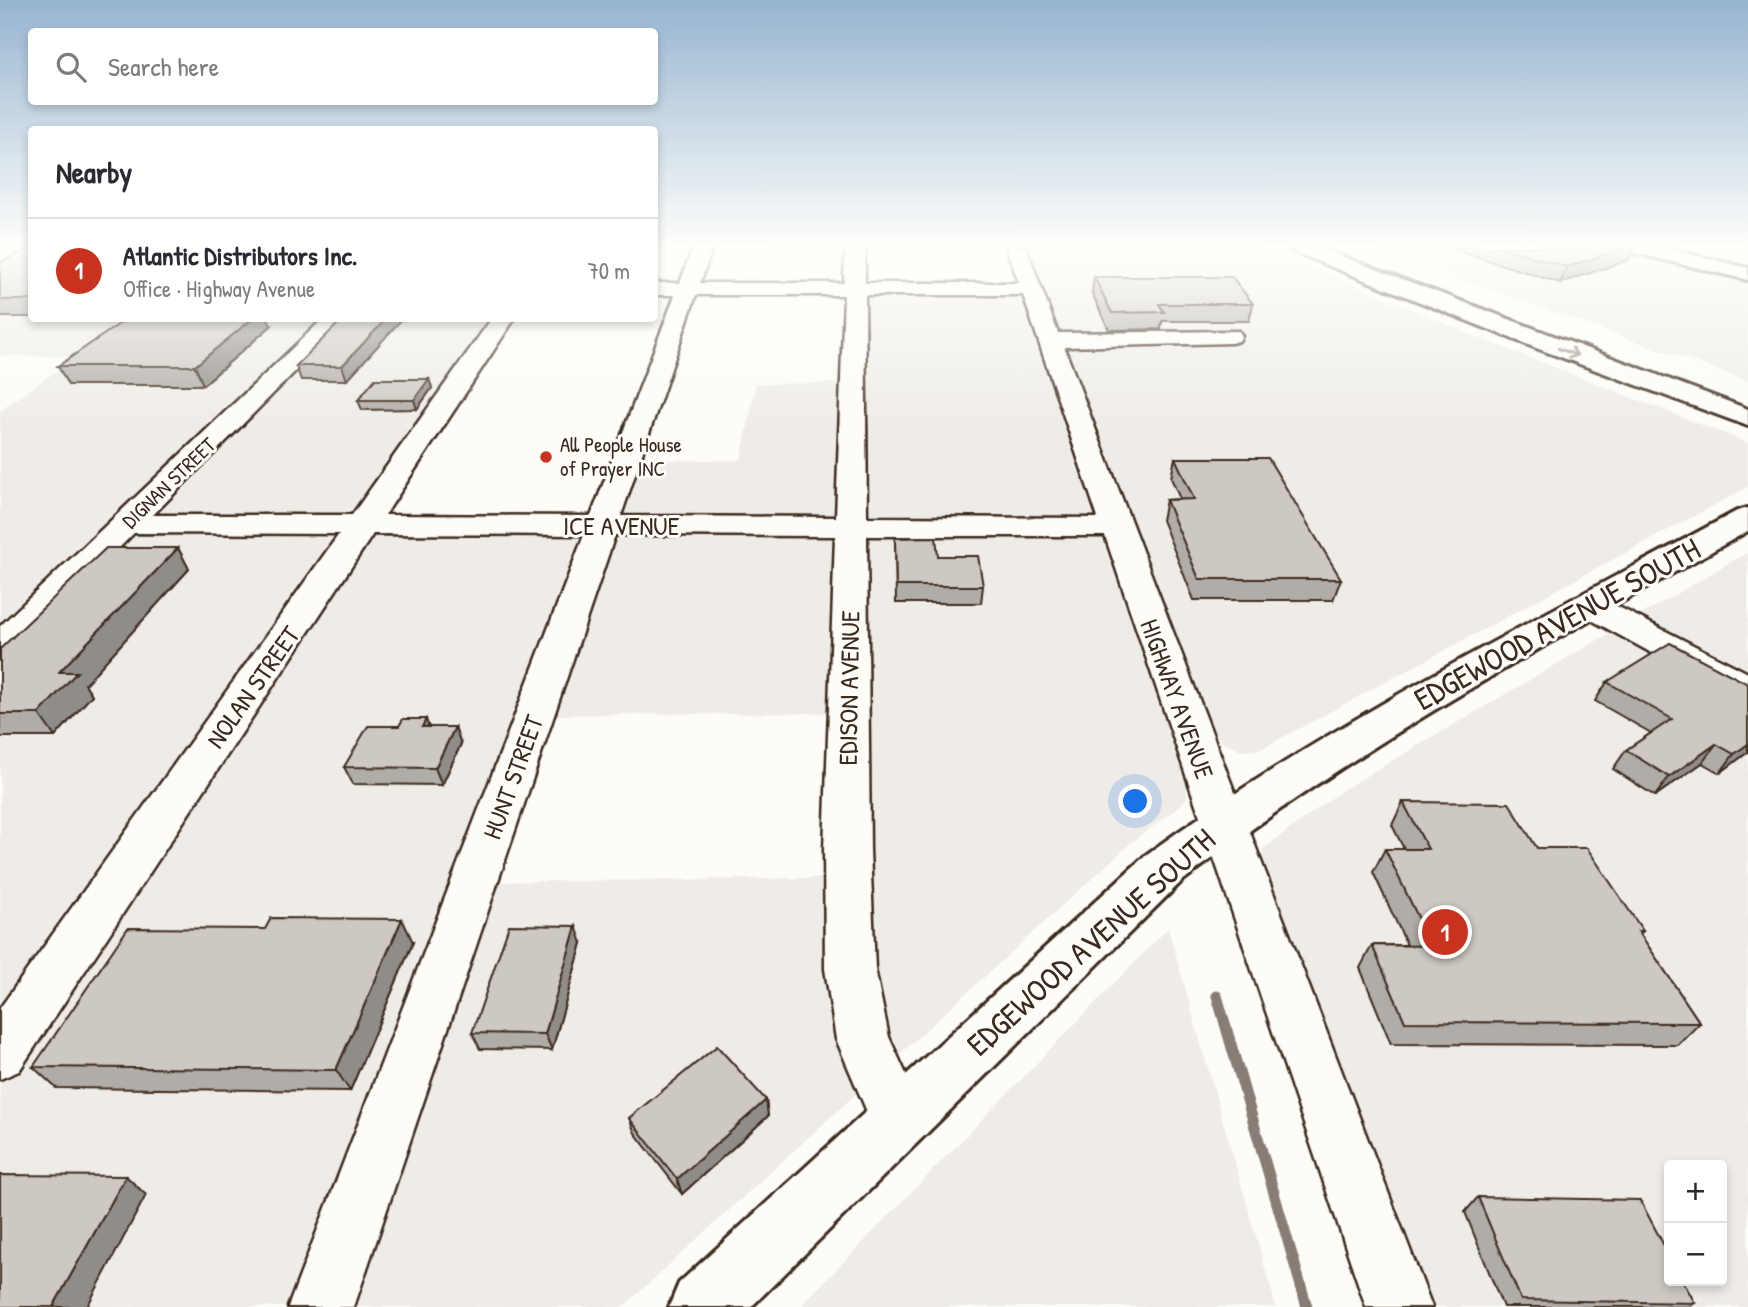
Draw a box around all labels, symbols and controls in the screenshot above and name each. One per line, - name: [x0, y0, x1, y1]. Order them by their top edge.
- search box: [28, 28, 658, 105]
- icon: search: [52, 48, 90, 86]
- text: Search here: [108, 49, 219, 84]
- text: Nearby: [56, 152, 132, 192]
- text: Atlantic Distributors Inc.: [123, 238, 357, 273]
- text: 1: [75, 255, 83, 286]
- text: 70 m: [587, 255, 630, 286]
- text: Office · Highway Avenue: [123, 273, 315, 304]
- one-way arrow: [1557, 346, 1579, 359]
- street label: DIGNAN STREET: [115, 430, 223, 535]
- place label: All People House of Prayer INC: [560, 430, 682, 483]
- marker: All People House of Prayer INC: [538, 449, 554, 465]
- street label: ICE AVENUE: [563, 508, 680, 543]
- street label: EDGEWOOD AVENUE SOUTH: [1406, 527, 1707, 720]
- street label: EDISON AVENUE: [830, 610, 867, 766]
- street label: HIGHWAY AVENUE: [1132, 614, 1223, 784]
- street label: NOLAN STREET: [198, 618, 308, 755]
- street label: HUNT STREET: [474, 709, 551, 844]
- your location: [1118, 784, 1152, 818]
- street label: EDGEWOOD AVENUE SOUTH: [957, 818, 1224, 1065]
- pin: 1: [1422, 906, 1468, 958]
- map controls: [1664, 1160, 1727, 1286]
- button: +: [1664, 1160, 1727, 1223]
- button: −: [1664, 1223, 1727, 1286]

